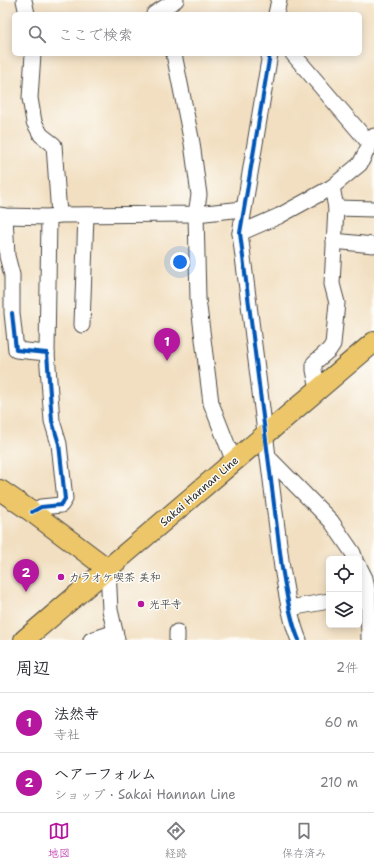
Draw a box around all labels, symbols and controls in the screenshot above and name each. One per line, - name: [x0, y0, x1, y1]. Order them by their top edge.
- search box: [12, 12, 362, 56]
- icon: search: [26, 23, 48, 45]
- text: ここで検索: [58, 25, 133, 45]
- your location: [170, 252, 190, 272]
- pin: 1: [154, 328, 180, 361]
- street label: Sakai Hannan Line: [157, 453, 242, 530]
- map controls: [326, 556, 362, 628]
- button: locate: [326, 556, 362, 592]
- pin: 2: [13, 559, 39, 592]
- place label: カラオケ喫茶 美和: [69, 570, 161, 585]
- marker: カラオケ喫茶 美和: [56, 572, 66, 582]
- button: layers: [326, 592, 362, 628]
- place label: 光平寺: [149, 597, 182, 612]
- marker: 光平寺: [136, 599, 146, 609]
- text: 周辺: [16, 657, 50, 679]
- text: 2件: [336, 659, 358, 676]
- text: 法然寺: [54, 704, 99, 724]
- text: 1: [26, 714, 32, 731]
- text: 60 m: [325, 714, 358, 731]
- text: 寺社: [54, 726, 80, 743]
- text: ヘアーフォルム: [54, 764, 157, 784]
- text: 2: [24, 774, 34, 791]
- text: 210 m: [320, 774, 358, 791]
- text: ショップ · Sakai Hannan Line: [54, 786, 236, 803]
- tab: 地図: [48, 820, 70, 861]
- tab: 経路: [165, 820, 187, 861]
- tab: 保存済み: [282, 820, 326, 861]

